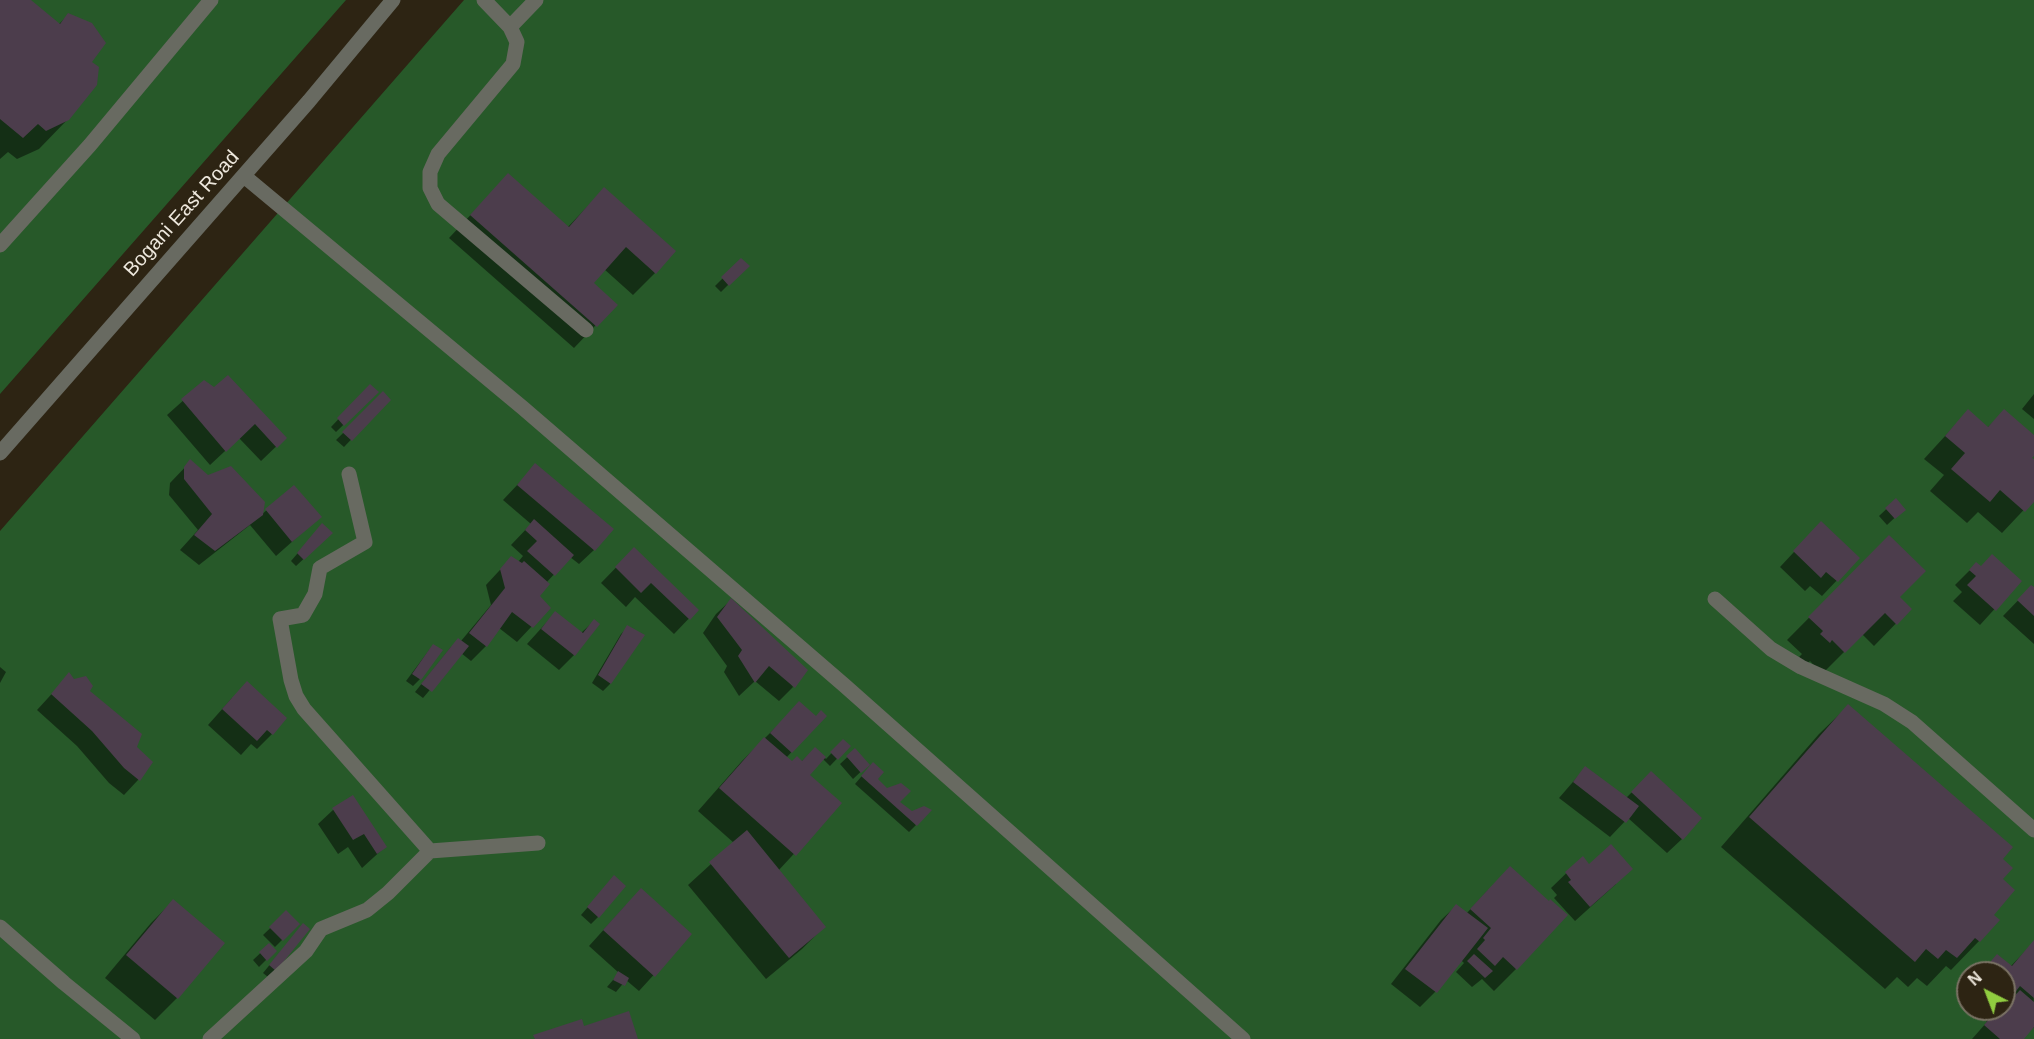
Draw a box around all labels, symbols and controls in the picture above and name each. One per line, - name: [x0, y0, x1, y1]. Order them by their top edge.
- street label: Bogani East Road: [119, 146, 245, 282]
- north arrow: [1956, 961, 2016, 1021]
- text: N: [1965, 969, 1985, 989]

